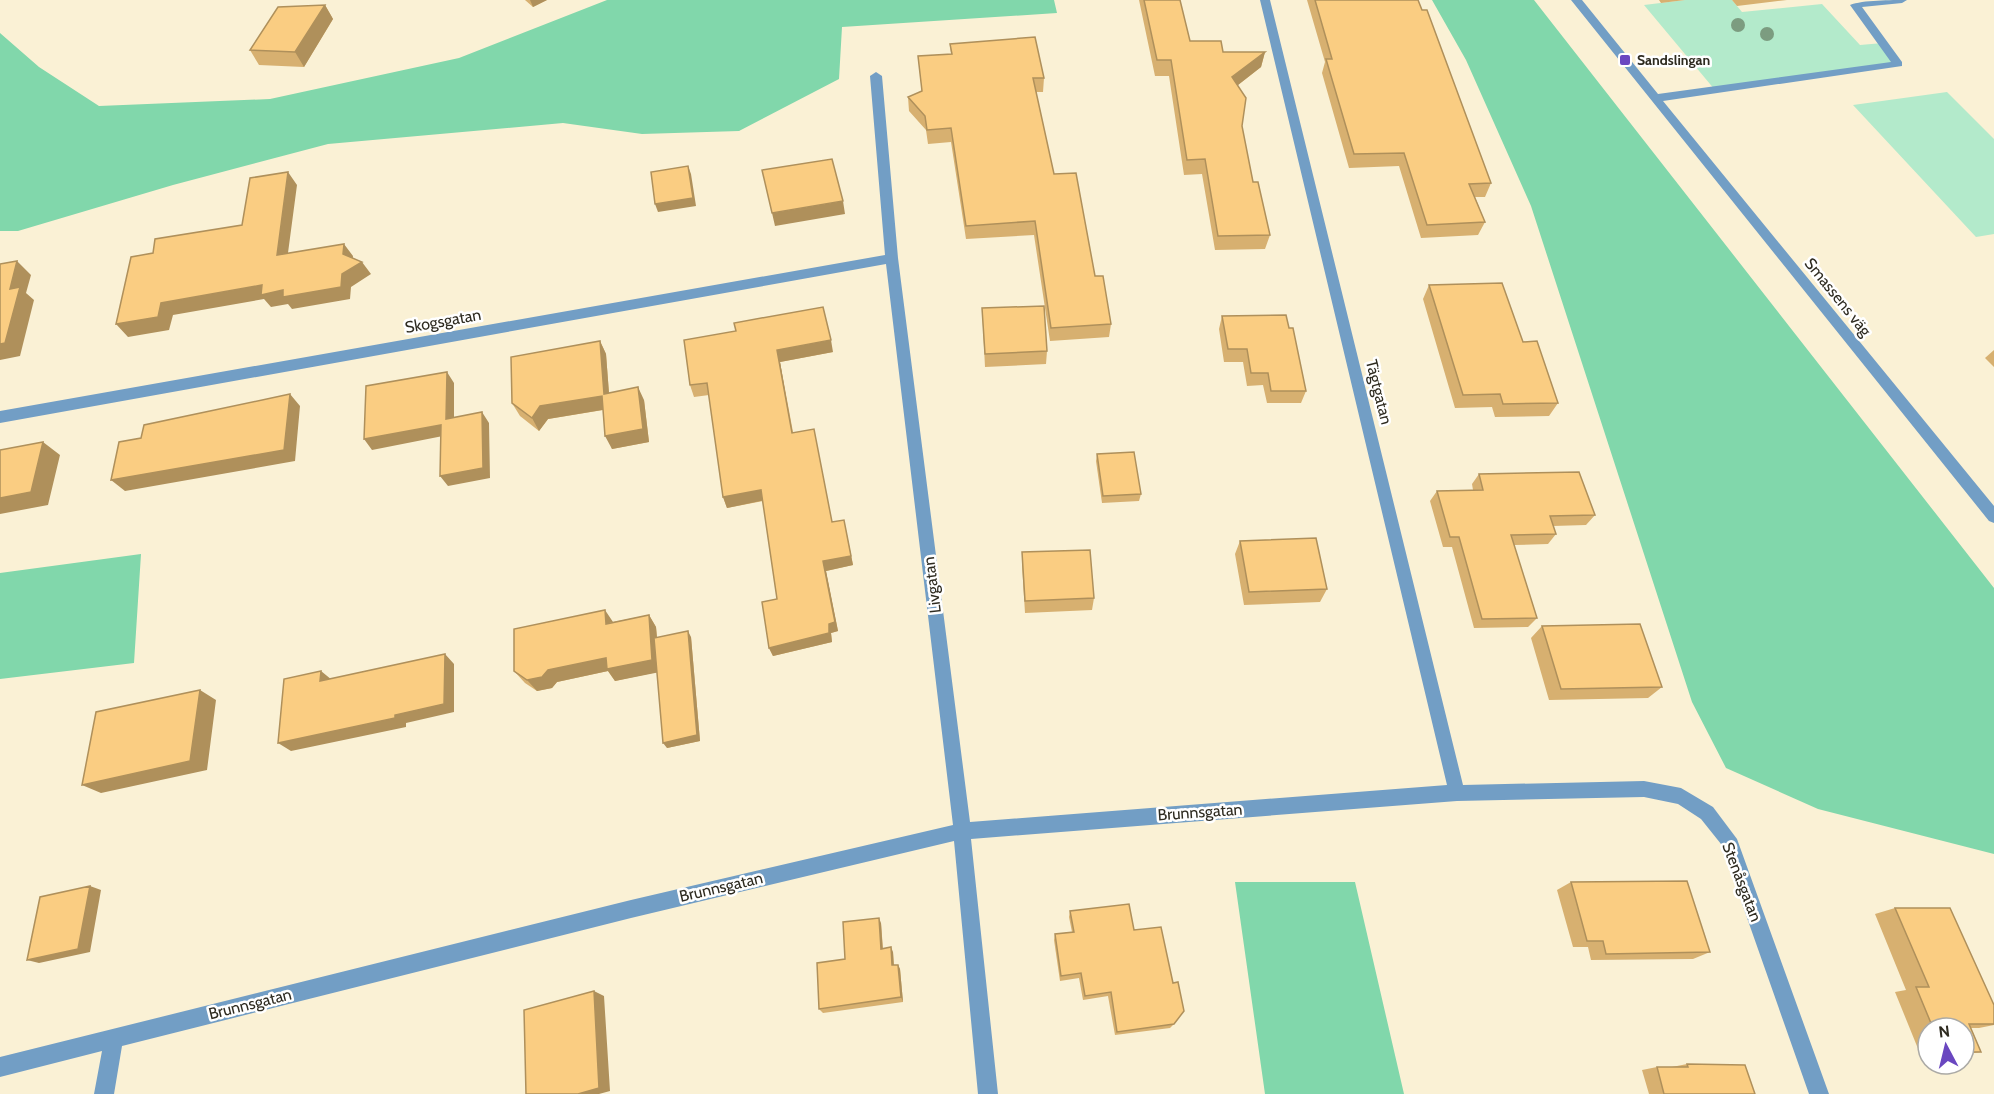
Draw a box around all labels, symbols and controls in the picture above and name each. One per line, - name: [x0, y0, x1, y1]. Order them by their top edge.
- place label: Sandslingan: [1637, 51, 1710, 69]
- marker: Sandslingan: [1618, 53, 1632, 67]
- street label: Smassens väg: [1801, 254, 1876, 341]
- street label: Skogsgatan: [403, 305, 483, 337]
- street label: Tägtgatan: [1362, 358, 1396, 426]
- street label: Livgatan: [919, 556, 945, 614]
- street label: Brunnsgatan: [1157, 800, 1243, 824]
- street label: Stenåsgatan: [1718, 840, 1766, 924]
- street label: Brunnsgatan: [677, 868, 765, 906]
- street label: Brunnsgatan: [207, 984, 294, 1023]
- north arrow: [1916, 1016, 1976, 1076]
- text: N: [1937, 1021, 1951, 1042]

